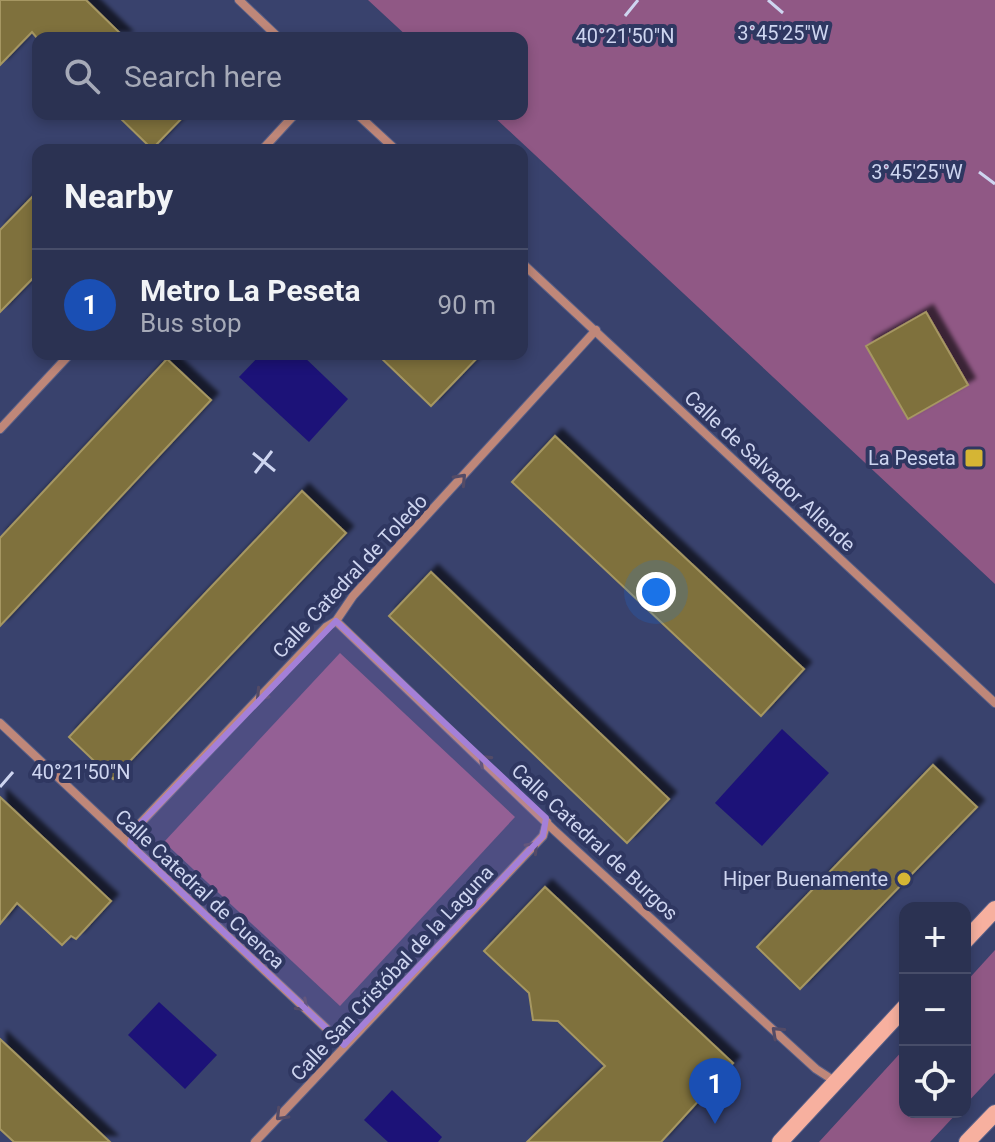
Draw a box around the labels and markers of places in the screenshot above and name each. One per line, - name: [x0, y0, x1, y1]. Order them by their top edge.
- place label: La Peseta: [868, 446, 956, 470]
- marker: La Peseta: [963, 447, 985, 469]
- place label: Hiper Buenamente: [723, 867, 888, 891]
- marker: Hiper Buenamente: [895, 870, 913, 888]
- pin: 1: [689, 1058, 741, 1124]

